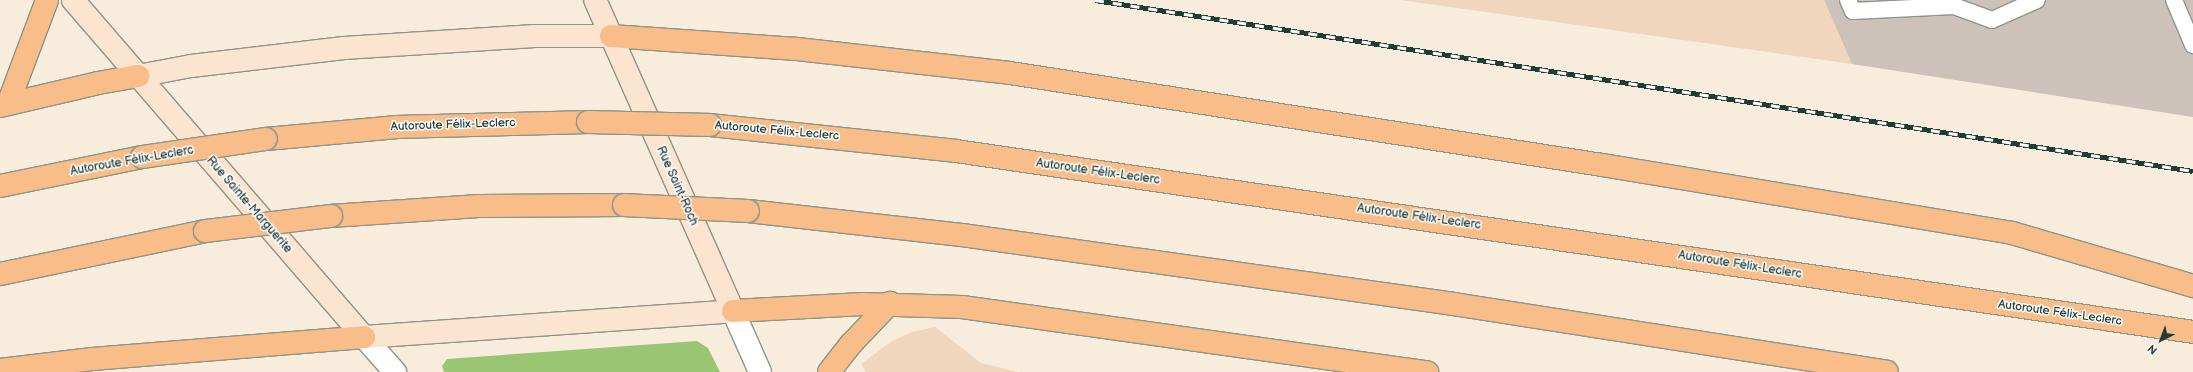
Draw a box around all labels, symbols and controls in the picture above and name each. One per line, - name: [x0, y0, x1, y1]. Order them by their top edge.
- street label: Autoroute Félix-Leclerc: [390, 116, 516, 134]
- street label: Autoroute Félix-Leclerc: [714, 118, 840, 144]
- street label: Autoroute Félix-Leclerc: [69, 143, 195, 179]
- street label: Rue Saint-Roch: [653, 144, 701, 228]
- street label: Rue Sainte-Marguerite: [203, 154, 295, 256]
- street label: Autoroute Félix-Leclerc: [1035, 156, 1161, 188]
- street label: Autoroute Félix-Leclerc: [1356, 201, 1482, 233]
- street label: Autoroute Félix-Leclerc: [1677, 248, 1803, 282]
- street label: Autoroute Félix-Leclerc: [1997, 297, 2123, 329]
- north arrow: [2141, 320, 2181, 360]
- text: N: [2145, 342, 2160, 357]

